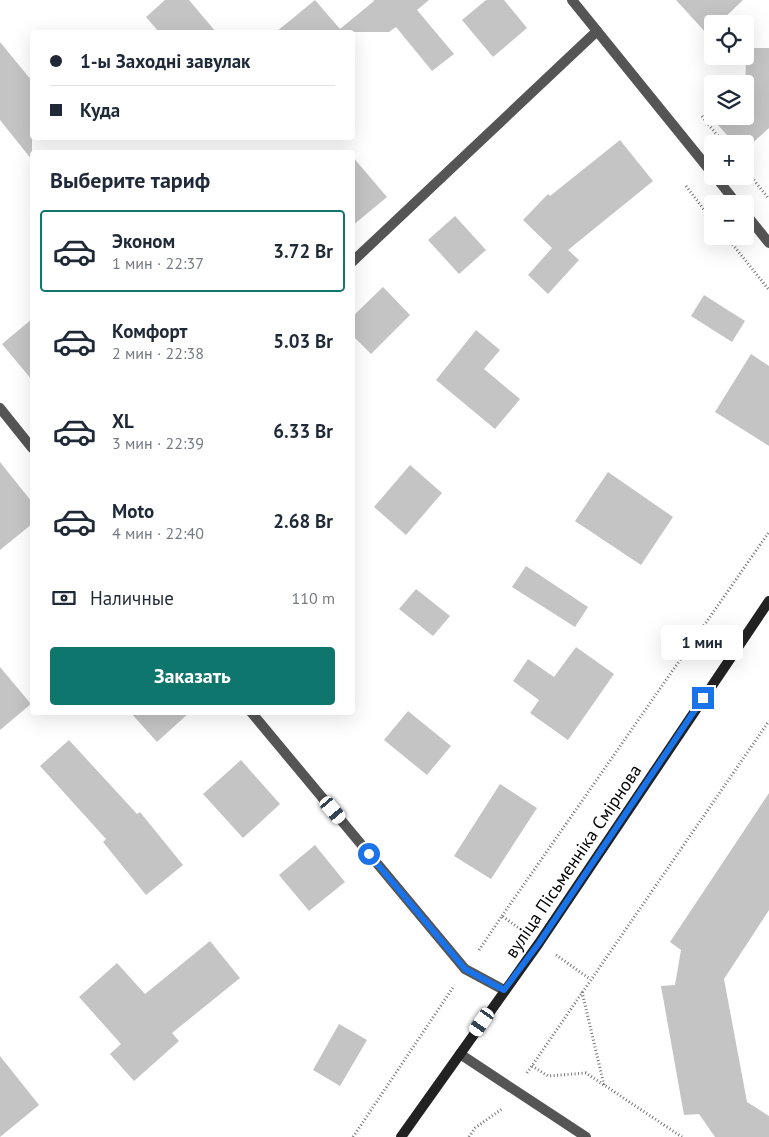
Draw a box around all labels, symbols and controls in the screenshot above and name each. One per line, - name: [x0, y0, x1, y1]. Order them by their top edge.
- map controls: [704, 15, 754, 245]
- button: locate: [704, 15, 754, 65]
- text: 1-ы Заходні завулак: [80, 49, 250, 73]
- button: layers: [704, 75, 754, 125]
- text: Куда: [80, 98, 120, 122]
- button: +: [704, 135, 754, 185]
- text: Выберите тариф: [50, 166, 210, 194]
- button: −: [704, 195, 754, 245]
- icon: car: [52, 229, 97, 274]
- text: Эконом: [112, 229, 175, 253]
- text: 3.72 Br: [273, 239, 333, 263]
- text: 1 мин · 22:37: [112, 253, 204, 273]
- icon: car: [52, 319, 97, 364]
- text: Комфорт: [112, 319, 188, 343]
- text: 5.03 Br: [273, 329, 333, 353]
- text: 2 мин · 22:38: [112, 343, 204, 363]
- icon: car: [52, 409, 97, 454]
- text: XL: [112, 409, 134, 433]
- text: 6.33 Br: [273, 419, 333, 443]
- text: 3 мин · 22:39: [112, 433, 204, 453]
- icon: car: [52, 499, 97, 544]
- text: Moto: [112, 499, 154, 523]
- text: 2.68 Br: [273, 509, 333, 533]
- text: 4 мин · 22:40: [112, 523, 204, 543]
- icon: cash: [50, 584, 78, 612]
- text: Наличные: [90, 586, 174, 610]
- text: 110 m: [292, 588, 335, 608]
- callout: 1 мин: [662, 626, 744, 660]
- text: 1 мин: [681, 632, 723, 652]
- button: Заказать: [50, 647, 335, 705]
- route end: [692, 687, 714, 709]
- street label: вуліца Пісьменніка Смірнова: [499, 760, 647, 962]
- car: [317, 794, 348, 826]
- route start: [358, 843, 380, 865]
- car: [467, 1005, 496, 1039]

